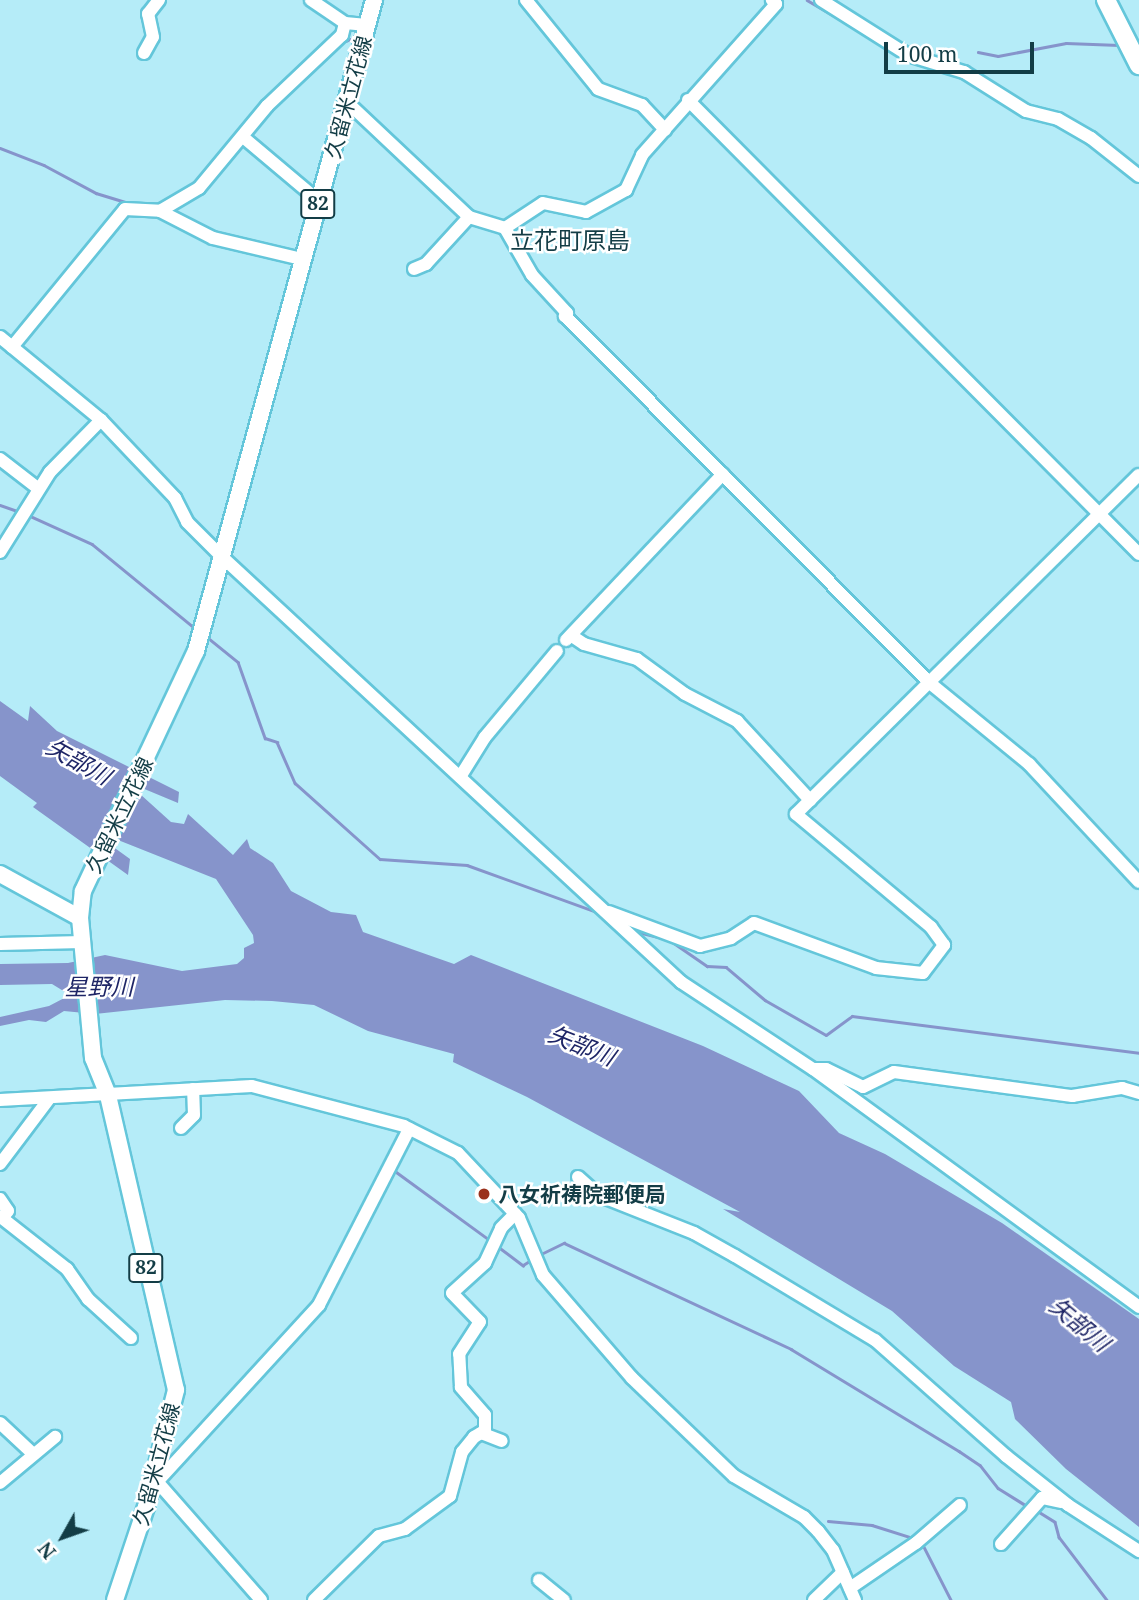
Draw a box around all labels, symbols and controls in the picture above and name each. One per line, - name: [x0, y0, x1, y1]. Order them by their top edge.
- scale bar: [887, 28, 1038, 72]
- street label: 久留米立花線: [320, 33, 376, 161]
- text: 100 m: [897, 40, 958, 68]
- road number: 82: [299, 188, 337, 220]
- district label: 立花町原島: [510, 226, 630, 254]
- water label: 矢部川: [42, 732, 116, 790]
- street label: 久留米立花線: [80, 753, 158, 877]
- water label: 星野川: [65, 972, 133, 1000]
- water label: 矢部川: [545, 1019, 619, 1071]
- place label: 八女祈祷院郵便局: [498, 1181, 666, 1207]
- marker: 八女祈祷院郵便局: [476, 1186, 492, 1202]
- road number: 82: [127, 1252, 165, 1284]
- water label: 矢部川: [1045, 1291, 1115, 1357]
- street label: 久留米立花線: [128, 1400, 184, 1528]
- north arrow: [28, 1502, 98, 1572]
- text: N: [32, 1536, 62, 1565]

